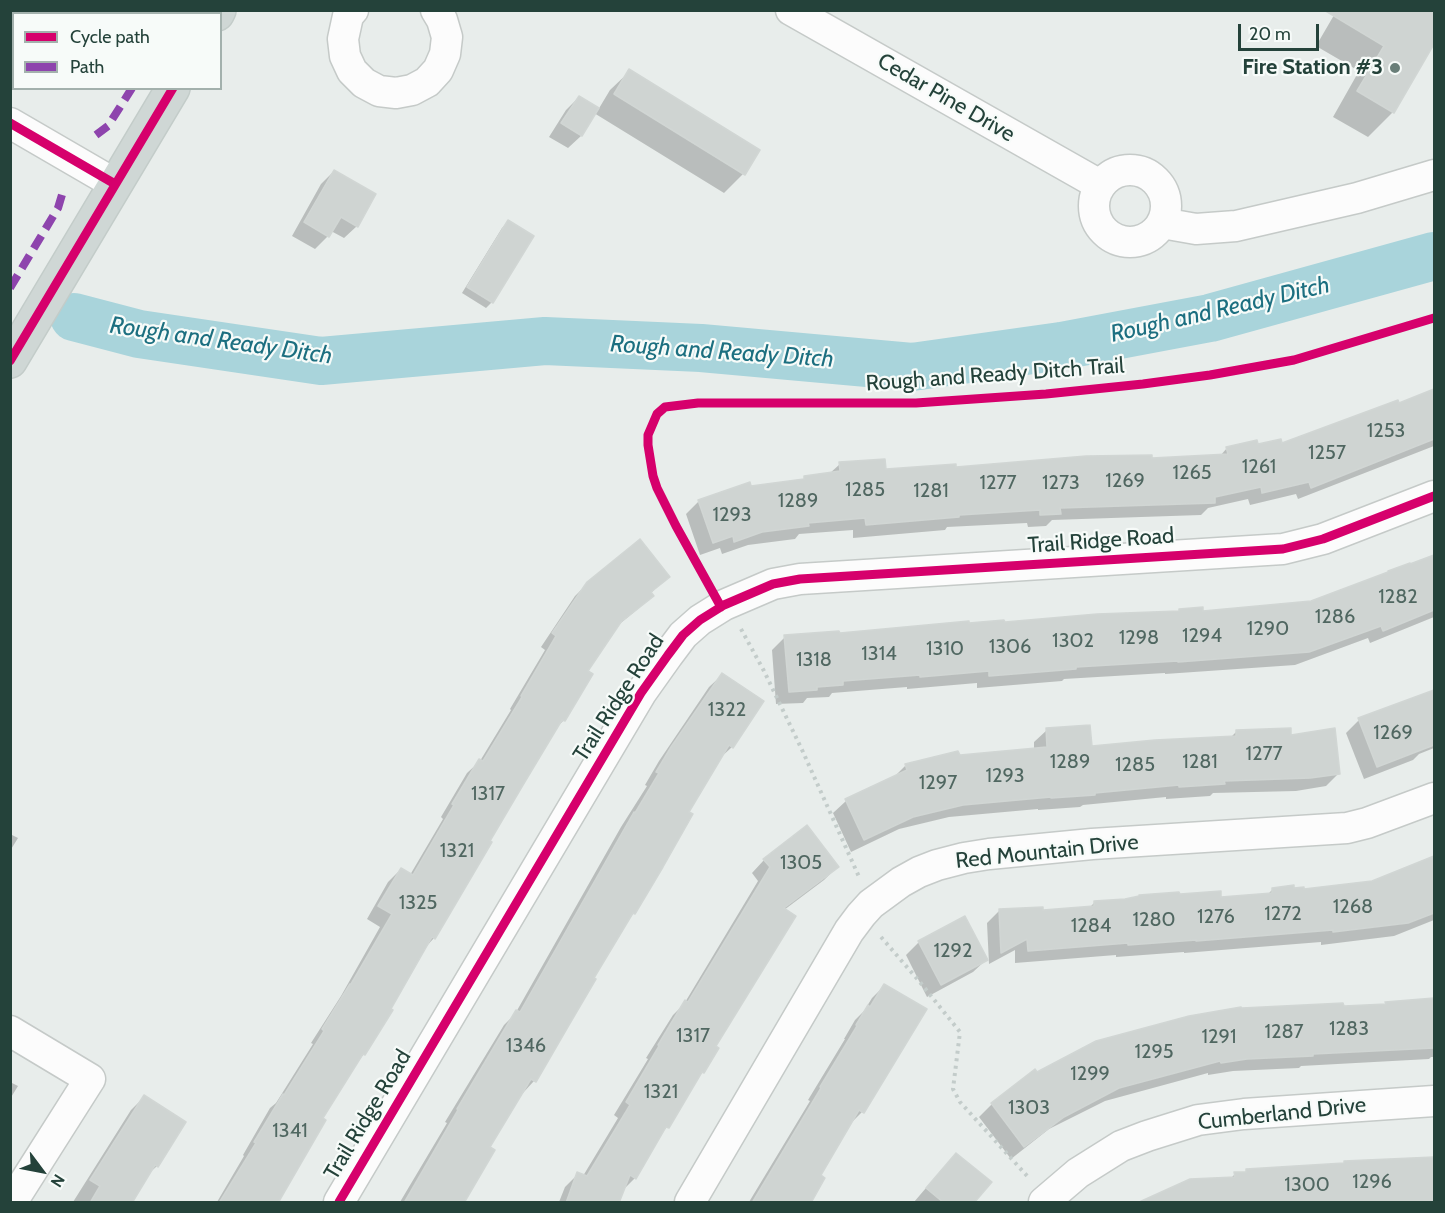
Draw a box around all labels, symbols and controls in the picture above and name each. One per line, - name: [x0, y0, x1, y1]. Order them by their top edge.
- legend: [12, 12, 222, 90]
- scale bar: [1241, 12, 1322, 50]
- text: 20 m: [1249, 23, 1291, 45]
- text: Cycle path: [70, 26, 150, 48]
- street label: Cedar Pine Drive: [873, 48, 1019, 148]
- place label: Fire Station #3: [1242, 55, 1383, 81]
- text: Path: [70, 56, 104, 78]
- marker: Fire Station #3: [1388, 61, 1402, 75]
- water label: Rough and Ready Ditch: [1108, 271, 1332, 349]
- water label: Rough and Ready Ditch: [108, 311, 334, 371]
- water label: Rough and Ready Ditch: [609, 330, 835, 374]
- street label: Rough and Ready Ditch Trail: [865, 353, 1125, 397]
- house number: 1253: [1367, 419, 1405, 443]
- house number: 1257: [1308, 441, 1346, 465]
- house number: 1261: [1242, 455, 1276, 479]
- house number: 1265: [1172, 461, 1212, 485]
- house number: 1269: [1105, 469, 1145, 493]
- house number: 1277: [979, 471, 1017, 495]
- house number: 1273: [1042, 471, 1080, 495]
- house number: 1285: [845, 478, 885, 502]
- house number: 1281: [913, 479, 949, 503]
- house number: 1289: [778, 489, 818, 513]
- house number: 1293: [712, 503, 752, 527]
- street label: Trail Ridge Road: [1027, 523, 1175, 559]
- house number: 1282: [1378, 585, 1418, 609]
- house number: 1286: [1315, 605, 1355, 629]
- house number: 1290: [1247, 617, 1289, 641]
- house number: 1294: [1182, 624, 1222, 648]
- house number: 1298: [1119, 626, 1159, 650]
- street label: Trail Ridge Road: [568, 629, 670, 767]
- house number: 1302: [1052, 629, 1094, 653]
- house number: 1306: [989, 635, 1031, 659]
- house number: 1310: [926, 637, 964, 661]
- house number: 1314: [861, 642, 897, 666]
- house number: 1318: [796, 648, 832, 672]
- house number: 1322: [708, 698, 746, 722]
- house number: 1269: [1373, 721, 1413, 745]
- house number: 1277: [1245, 742, 1283, 766]
- house number: 1289: [1050, 750, 1090, 774]
- house number: 1281: [1182, 750, 1218, 774]
- house number: 1285: [1115, 753, 1155, 777]
- house number: 1293: [985, 764, 1025, 788]
- house number: 1297: [919, 771, 957, 795]
- house number: 1317: [471, 782, 505, 806]
- street label: Red Mountain Drive: [954, 829, 1140, 875]
- house number: 1321: [440, 839, 474, 863]
- house number: 1305: [780, 851, 822, 875]
- house number: 1325: [399, 891, 437, 915]
- house number: 1268: [1333, 895, 1373, 919]
- house number: 1272: [1264, 902, 1302, 926]
- house number: 1276: [1197, 905, 1235, 929]
- house number: 1280: [1132, 908, 1176, 932]
- house number: 1284: [1071, 914, 1111, 938]
- house number: 1292: [934, 939, 972, 963]
- house number: 1283: [1329, 1017, 1369, 1041]
- house number: 1287: [1264, 1020, 1304, 1044]
- house number: 1317: [676, 1024, 710, 1048]
- house number: 1291: [1202, 1025, 1236, 1049]
- house number: 1346: [506, 1034, 546, 1058]
- house number: 1295: [1134, 1040, 1174, 1064]
- street label: Trail Ridge Road: [319, 1045, 417, 1185]
- house number: 1299: [1070, 1062, 1110, 1086]
- house number: 1321: [644, 1080, 678, 1104]
- street label: Cumberland Drive: [1197, 1092, 1367, 1136]
- house number: 1303: [1008, 1096, 1050, 1120]
- house number: 1341: [272, 1119, 308, 1143]
- north arrow: [12, 1141, 72, 1201]
- house number: 1296: [1352, 1170, 1392, 1194]
- text: N: [47, 1171, 69, 1191]
- house number: 1300: [1284, 1173, 1330, 1197]

